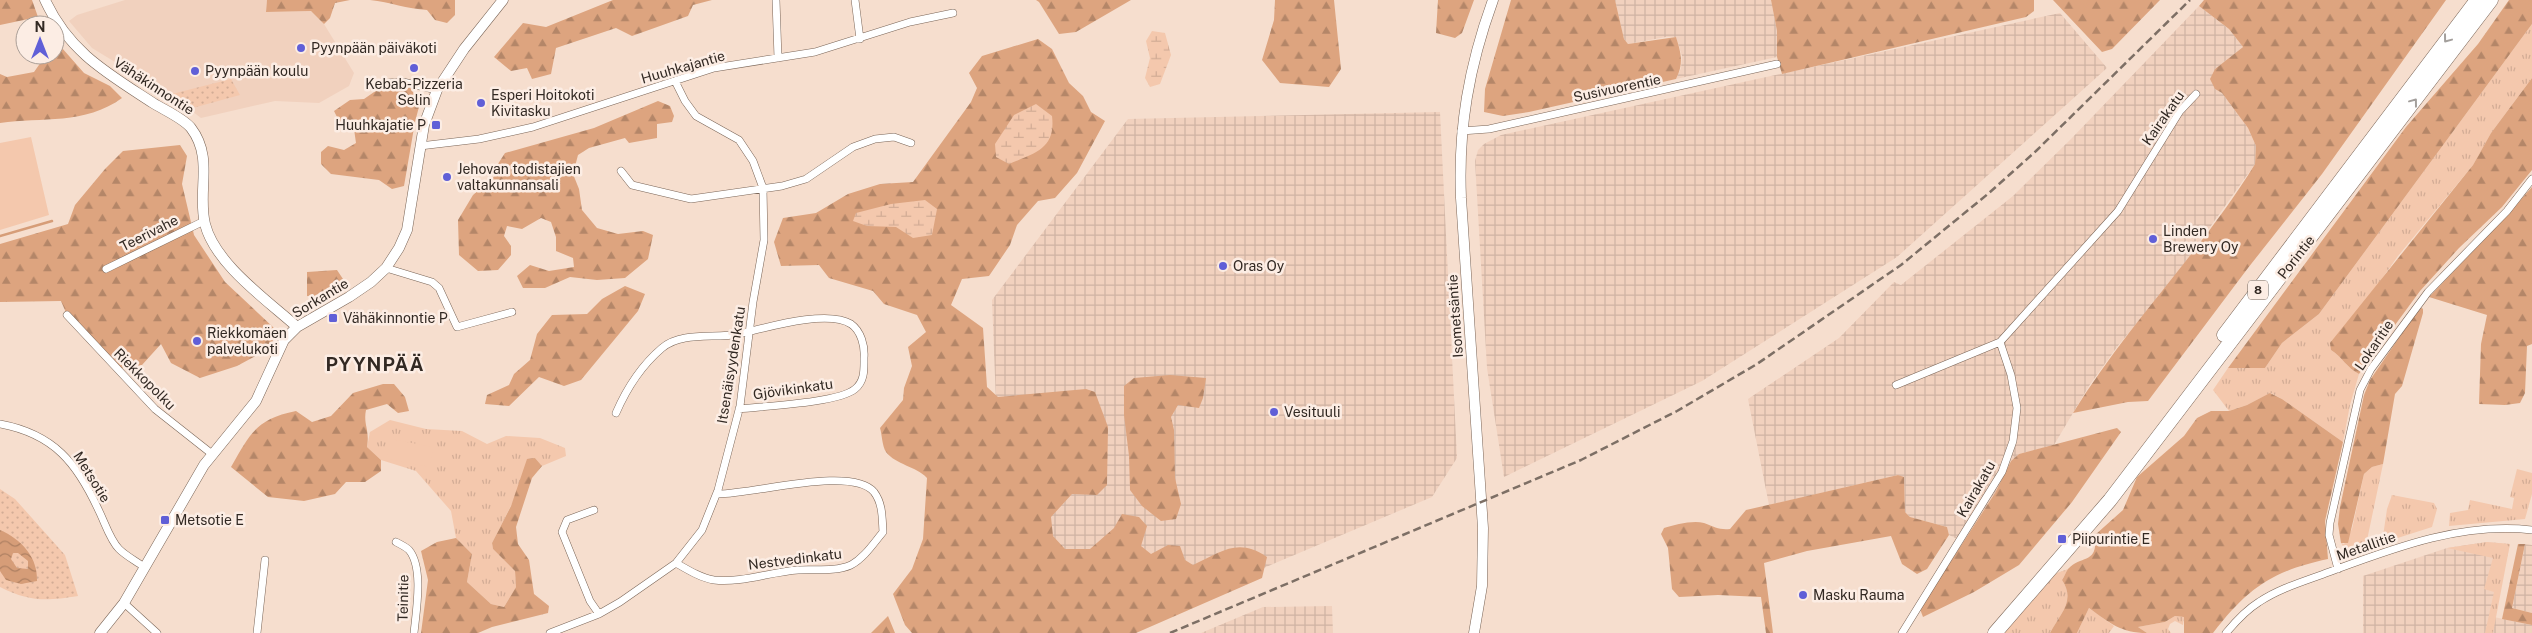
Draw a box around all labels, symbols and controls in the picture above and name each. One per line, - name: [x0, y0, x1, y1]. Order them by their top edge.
- north arrow: [15, 15, 65, 65]
- text: N: [35, 19, 45, 35]
- one-way arrow: [2445, 33, 2453, 42]
- place label: Pyynpään päiväkoti: [311, 40, 437, 56]
- marker: Pyynpään päiväkoti: [295, 42, 307, 54]
- street label: Huuhkajantie: [639, 47, 727, 87]
- street label: Vähäkinnontie: [111, 54, 197, 118]
- marker: Kebab-Pizzeria Selin: [408, 62, 420, 74]
- place label: Pyynpään koulu: [205, 63, 308, 79]
- marker: Pyynpään koulu: [189, 65, 201, 77]
- street label: Susivuorentie: [1572, 71, 1662, 105]
- place label: Kebab-Pizzeria Selin: [365, 76, 463, 108]
- place label: Esperi Hoitokoti Kivitasku: [491, 87, 594, 119]
- street label: Kairakatu: [2139, 88, 2187, 148]
- marker: Esperi Hoitokoti Kivitasku: [475, 97, 487, 109]
- one-way arrow: [2408, 99, 2417, 108]
- place label: Huuhkajatie P: [335, 117, 426, 133]
- marker: Huuhkajatie P: [430, 119, 442, 131]
- place label: Jehovan todistajien valtakunnansali: [457, 161, 581, 193]
- marker: Jehovan todistajien valtakunnansali: [441, 171, 453, 183]
- street label: Teerivahe: [117, 212, 181, 254]
- place label: Linden Brewery Oy: [2163, 223, 2239, 255]
- street label: Porintie: [2274, 232, 2318, 282]
- marker: Linden Brewery Oy: [2147, 233, 2159, 245]
- place label: Oras Oy: [1233, 258, 1285, 274]
- marker: Oras Oy: [1217, 260, 1229, 272]
- street label: Isometsäntie: [1444, 274, 1466, 358]
- street label: Sorkantie: [289, 275, 351, 321]
- road number: 8: [2248, 280, 2268, 300]
- street label: Itsenäisyydenkatu: [714, 305, 748, 425]
- place label: Vähäkinnontie P: [343, 310, 448, 326]
- marker: Vähäkinnontie P: [327, 312, 339, 324]
- street label: Lokaritie: [2351, 317, 2397, 373]
- place label: Riekkomäen palvelukoti: [207, 325, 287, 357]
- marker: Riekkomäen palvelukoti: [191, 335, 203, 347]
- street label: Riekkopolku: [111, 345, 179, 413]
- district label: PYYNPÄÄ: [326, 353, 424, 375]
- street label: Gjövikinkatu: [752, 375, 834, 403]
- place label: Vesituuli: [1284, 404, 1341, 420]
- marker: Vesituuli: [1268, 406, 1280, 418]
- street label: Metsotie: [70, 449, 114, 505]
- street label: Kairakatu: [1953, 458, 1999, 520]
- place label: Metsotie E: [175, 512, 244, 528]
- marker: Metsotie E: [159, 514, 171, 526]
- street label: Metallitie: [2334, 528, 2398, 564]
- place label: Piipurintie E: [2072, 531, 2150, 547]
- marker: Piipurintie E: [2056, 533, 2068, 545]
- street label: Nestvedinkatu: [747, 545, 843, 573]
- street label: Teinitie: [395, 574, 411, 622]
- place label: Masku Rauma: [1813, 587, 1904, 603]
- marker: Masku Rauma: [1797, 589, 1809, 601]

